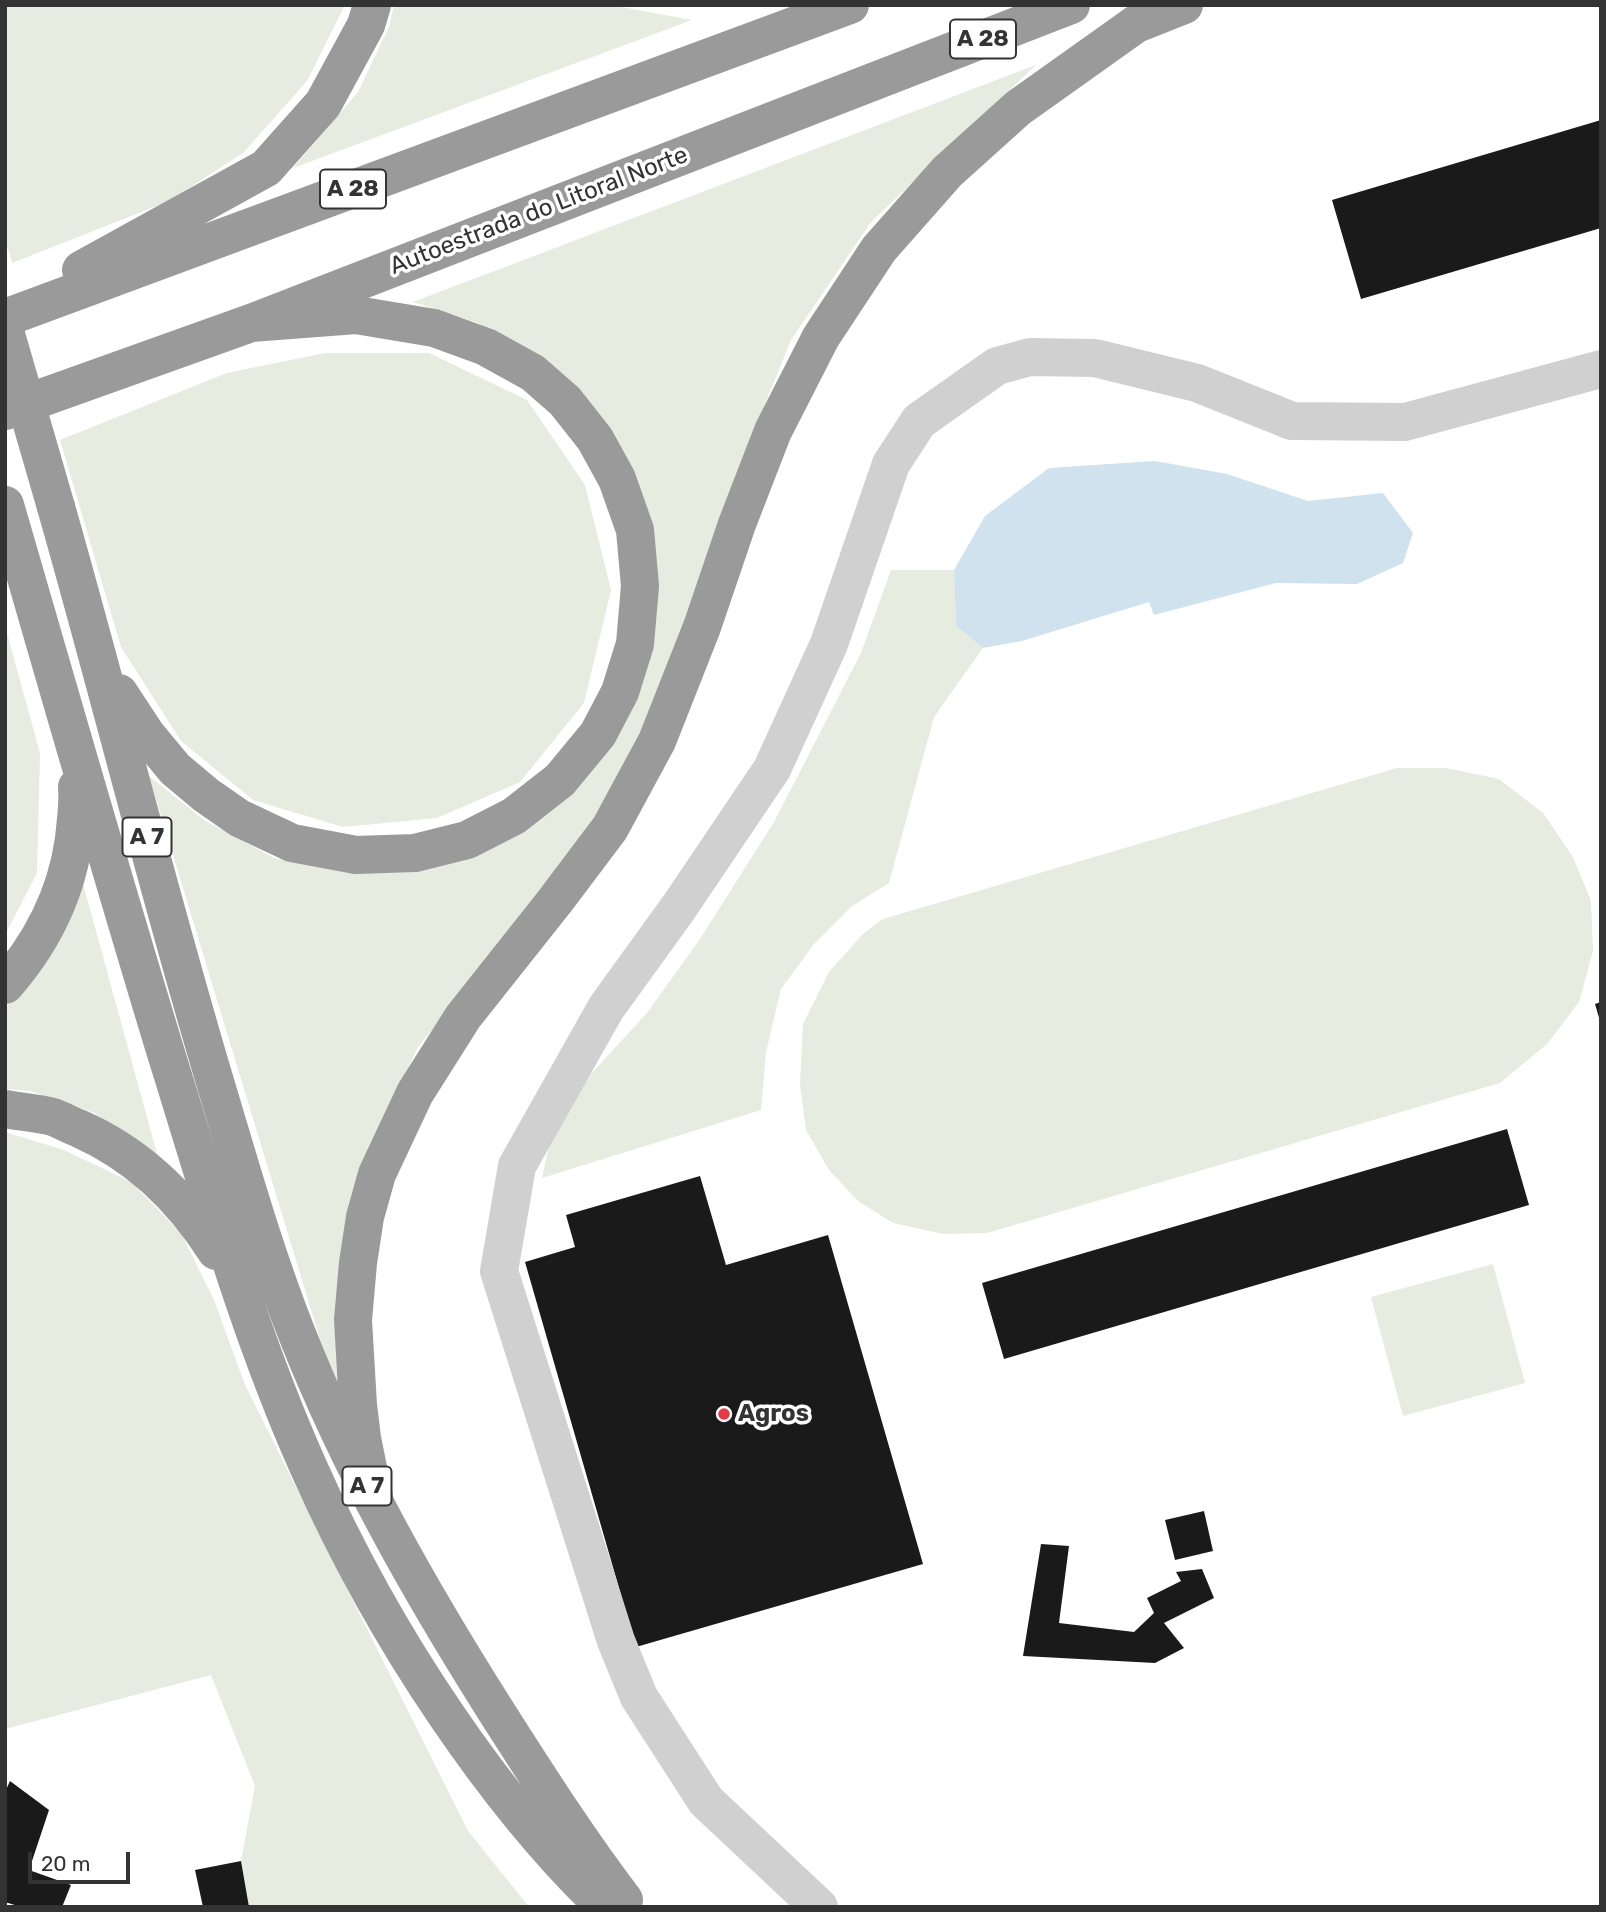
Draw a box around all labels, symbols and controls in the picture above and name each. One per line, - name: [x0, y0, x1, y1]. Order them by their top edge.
- road number: A 28: [950, 20, 1016, 58]
- street label: Autoestrada do Litoral Norte: [386, 141, 692, 281]
- road number: A 28: [320, 170, 386, 208]
- road number: A 7: [122, 818, 172, 856]
- place label: Agros: [738, 1400, 809, 1428]
- marker: Agros: [716, 1406, 732, 1422]
- road number: A 7: [342, 1466, 392, 1506]
- scale bar: [32, 1839, 133, 1883]
- text: 20 m: [41, 1851, 90, 1876]

